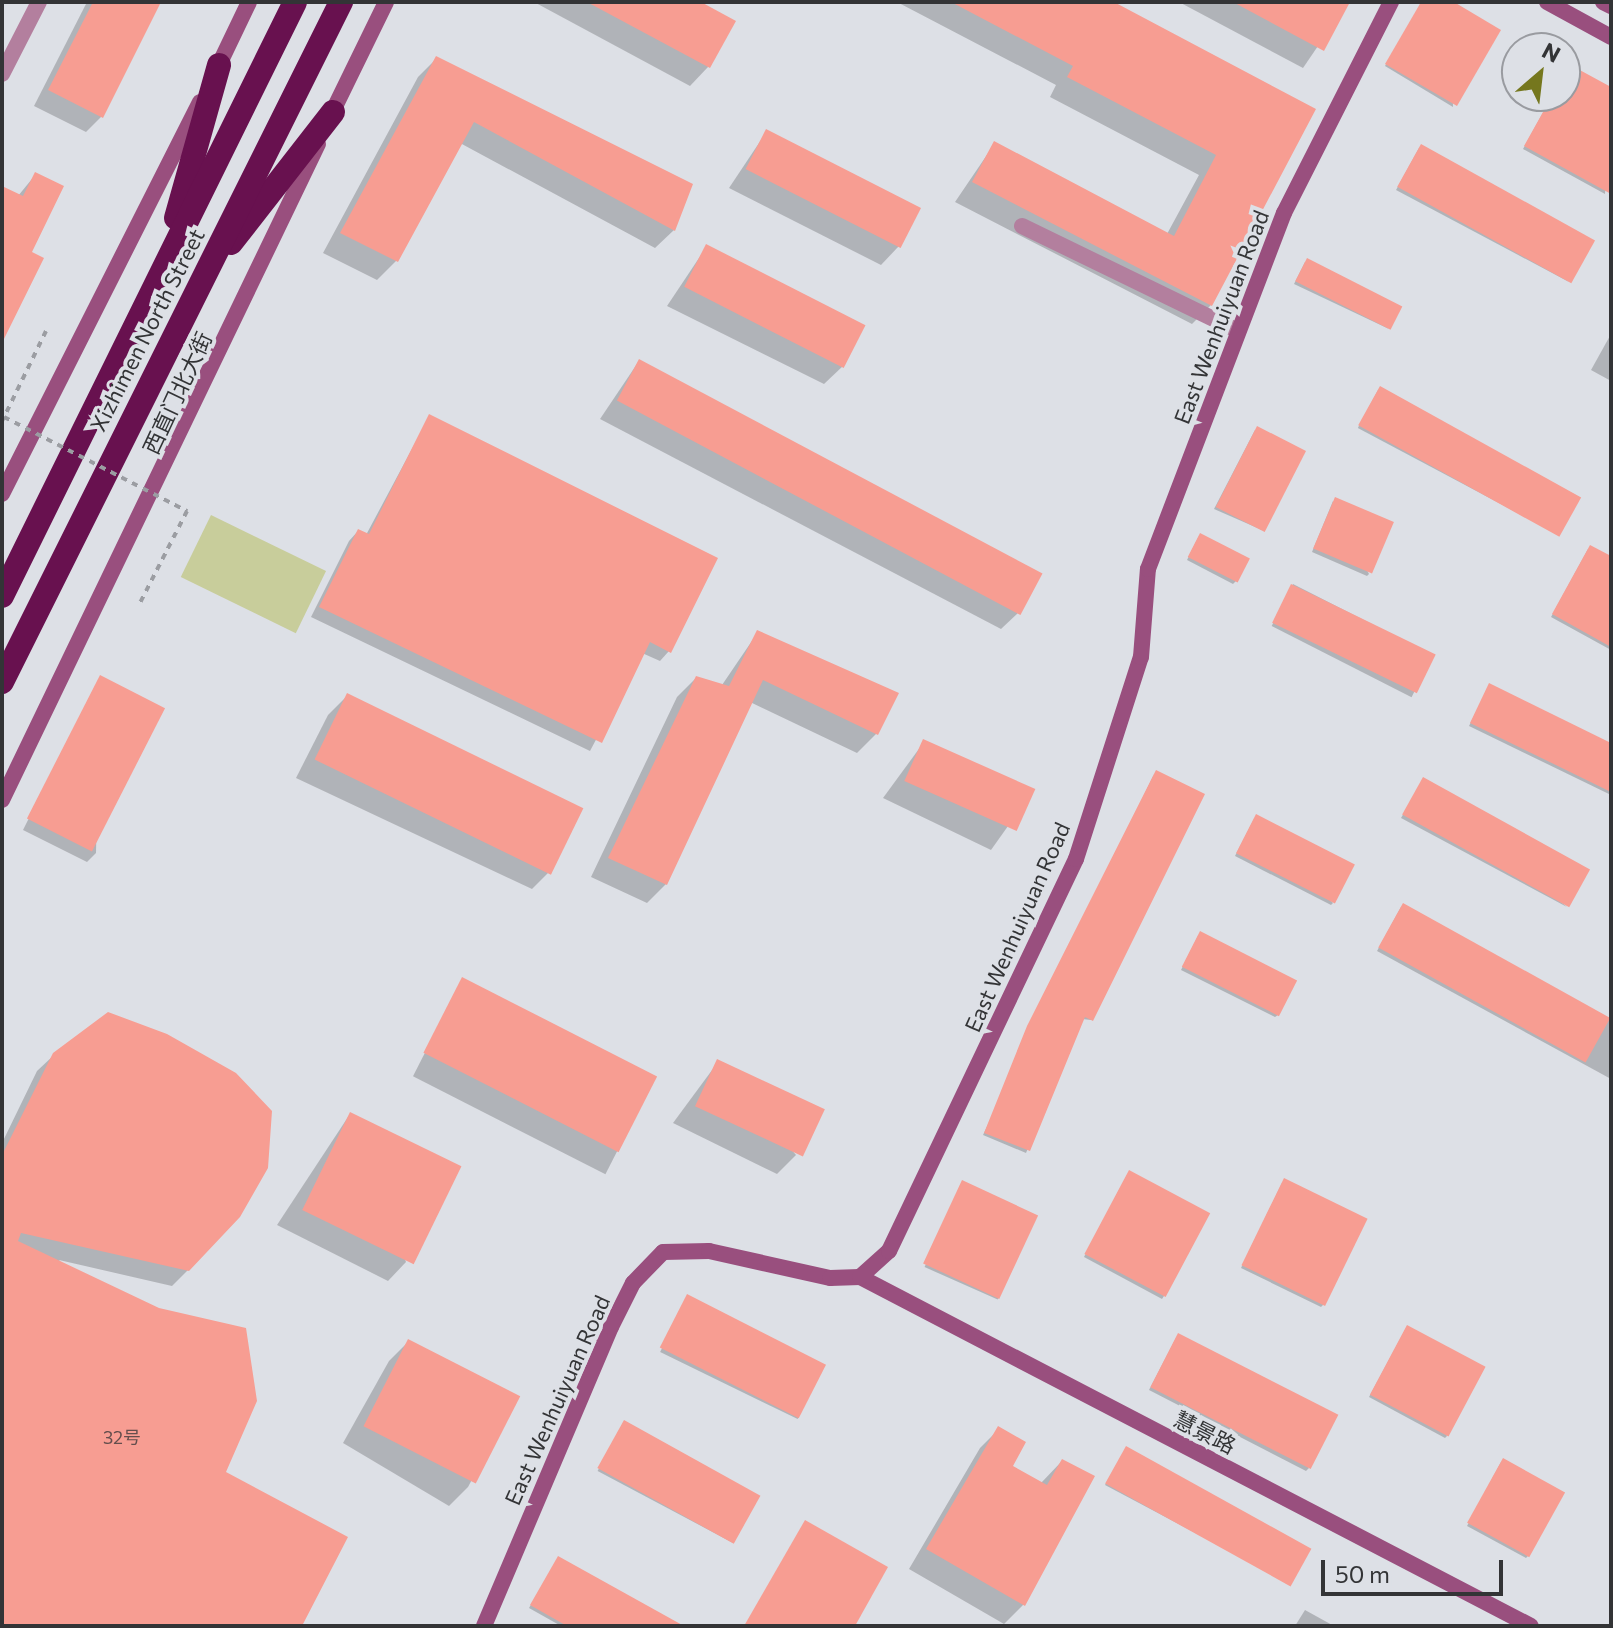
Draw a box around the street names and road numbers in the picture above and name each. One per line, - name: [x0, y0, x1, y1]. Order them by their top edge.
- street label: East Wenhuiyuan Road: [1168, 206, 1274, 428]
- street label: Xizhimen North Street: [84, 224, 210, 436]
- street label: 西直门北大街: [137, 328, 217, 458]
- street label: East Wenhuiyuan Road: [959, 818, 1075, 1036]
- street label: East Wenhuiyuan Road: [499, 1291, 615, 1509]
- street label: 慧景路: [1170, 1405, 1240, 1459]

